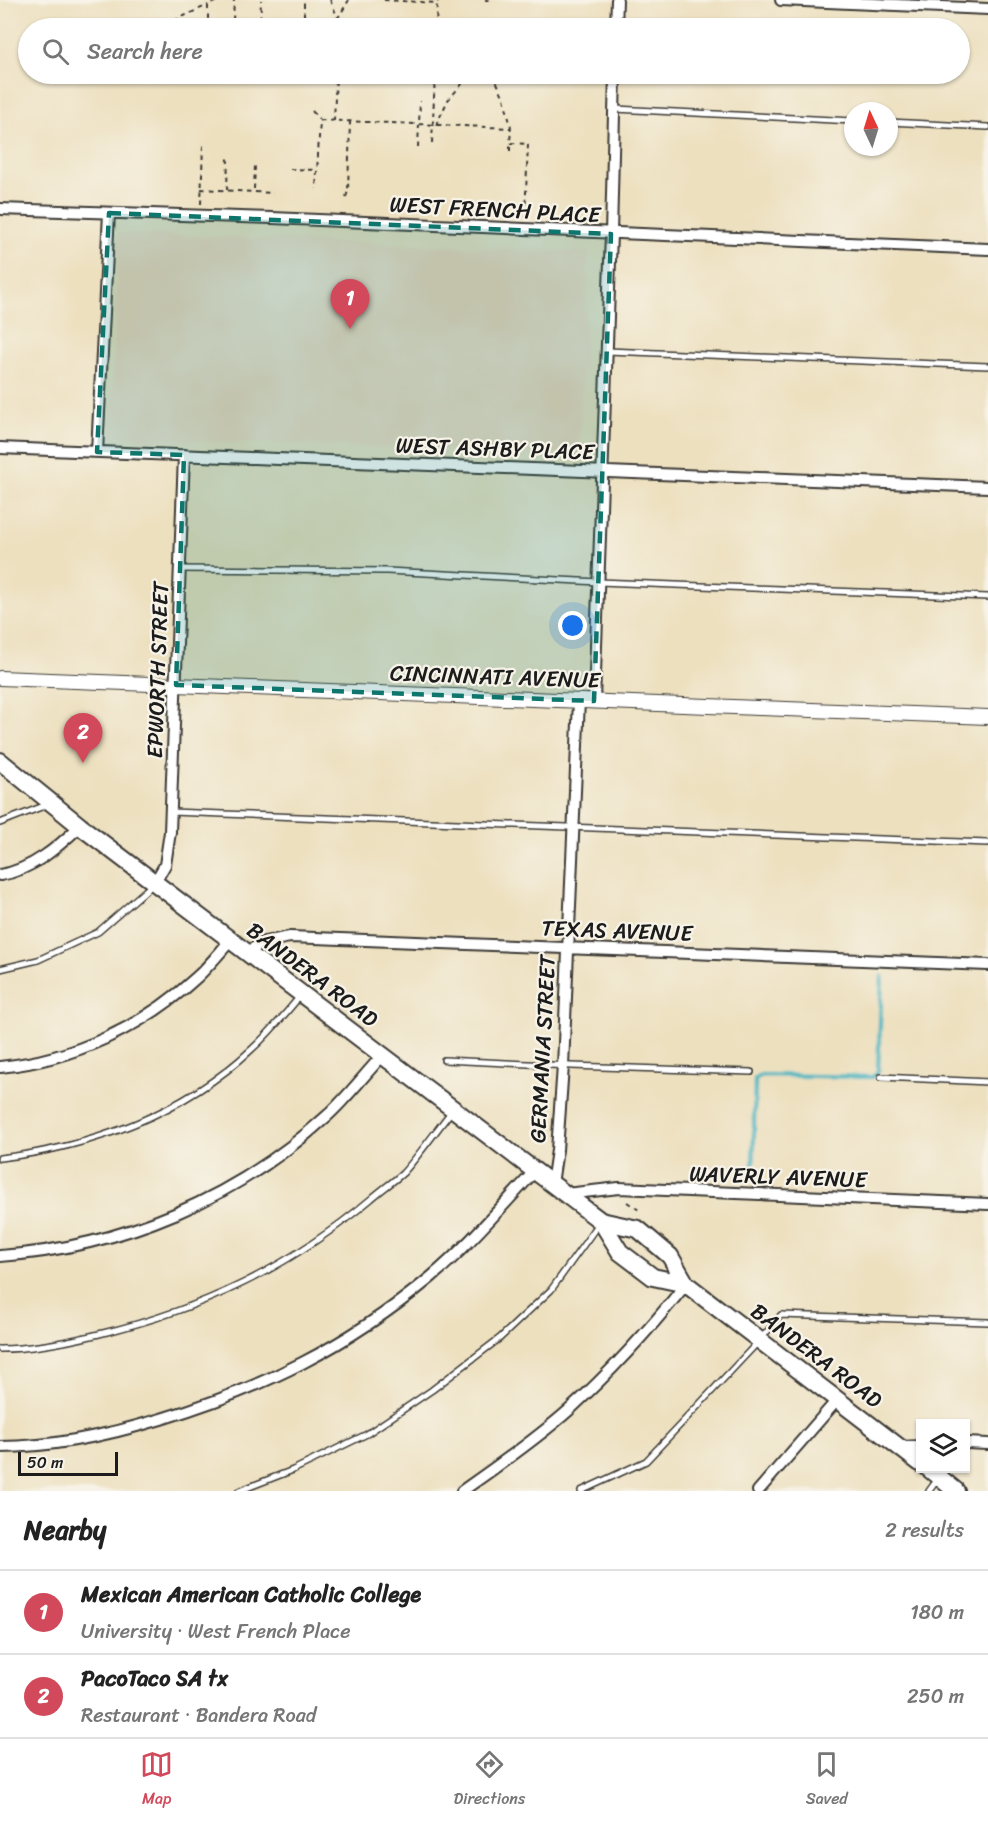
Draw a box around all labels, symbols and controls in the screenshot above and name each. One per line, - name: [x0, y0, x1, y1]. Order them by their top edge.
- search box: [18, 18, 970, 84]
- text: Search here: [87, 32, 203, 71]
- icon: search: [39, 35, 72, 68]
- north arrow: [844, 102, 898, 156]
- street label: WEST FRENCH PLACE: [389, 185, 603, 235]
- pin: 1: [330, 280, 370, 329]
- street label: WEST ASHBY PLACE: [395, 426, 597, 472]
- street label: EPWORTH STREET: [135, 580, 180, 759]
- your location: [558, 611, 587, 640]
- street label: CINCINNATI AVENUE: [389, 653, 602, 700]
- pin: 2: [64, 714, 103, 763]
- street label: TEXAS AVENUE: [541, 908, 695, 953]
- street label: BANDERA ROAD: [238, 911, 387, 1037]
- street label: GERMANIA STREET: [518, 953, 567, 1144]
- street label: WAVERLY AVENUE: [689, 1154, 869, 1199]
- street label: BANDERA ROAD: [742, 1292, 891, 1418]
- map controls: [916, 1419, 970, 1473]
- button: layers: [916, 1419, 970, 1473]
- text: 50 m: [27, 1448, 63, 1477]
- scale bar: [18, 1449, 118, 1476]
- text: Nearby: [24, 1507, 106, 1553]
- text: 2 results: [885, 1513, 964, 1548]
- text: Mexican American Catholic College: [81, 1575, 421, 1614]
- text: 1: [39, 1595, 48, 1630]
- text: 180 m: [910, 1595, 964, 1630]
- text: University · West French Place: [81, 1614, 351, 1649]
- text: PacoTaco SA tx: [81, 1659, 228, 1698]
- text: 2: [38, 1679, 49, 1714]
- text: 250 m: [907, 1679, 964, 1714]
- text: Restaurant · Bandera Road: [81, 1698, 316, 1733]
- tab: Map: [140, 1748, 173, 1813]
- tab: Directions: [454, 1748, 525, 1813]
- tab: Saved: [806, 1748, 848, 1813]

